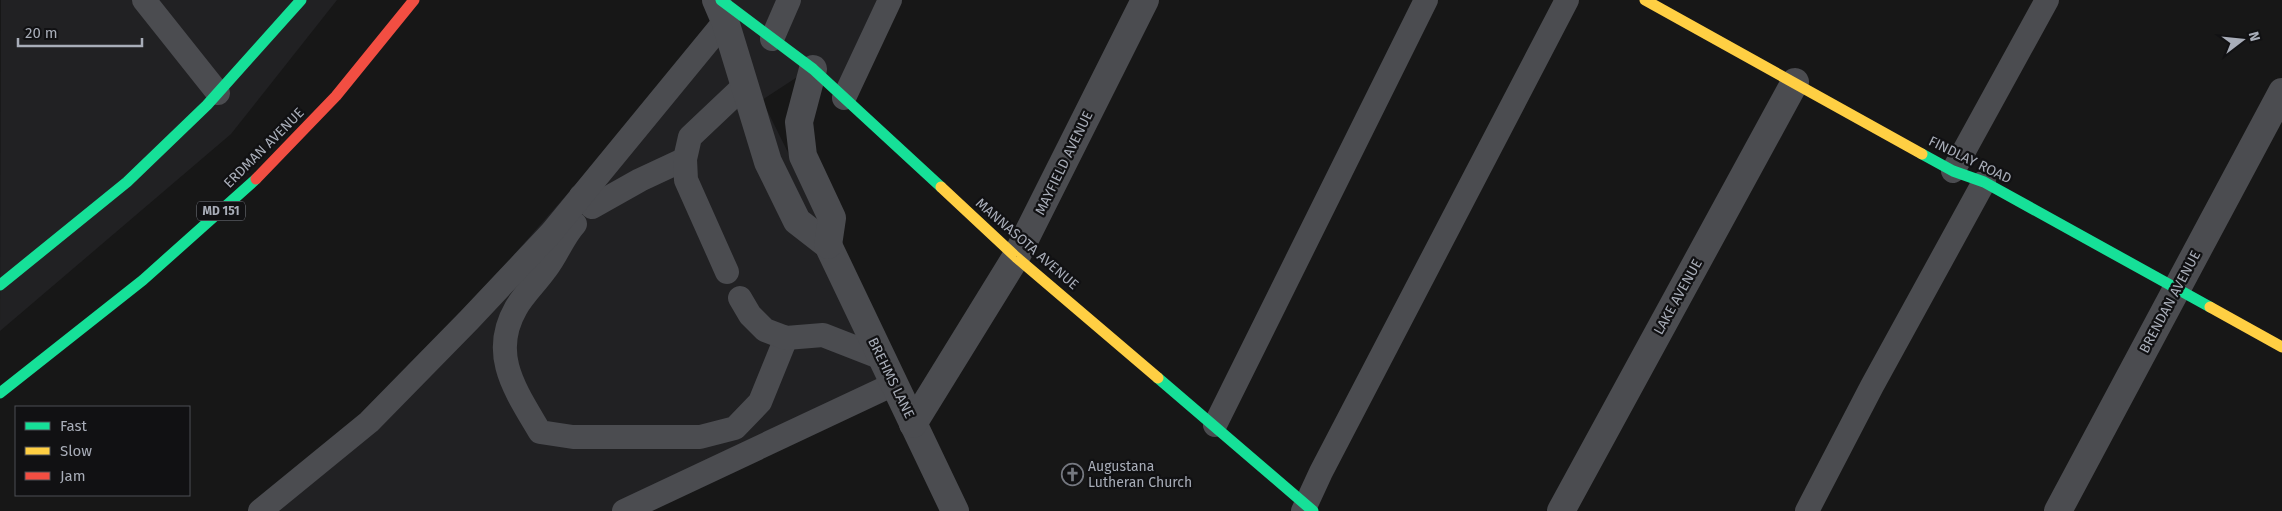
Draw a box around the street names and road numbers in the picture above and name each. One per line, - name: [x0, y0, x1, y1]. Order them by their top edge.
- street label: ERDMAN AVENUE: [220, 104, 308, 192]
- street label: MAYFIELD AVENUE: [1031, 108, 1097, 218]
- street label: FINDLAY ROAD: [1926, 133, 2014, 187]
- street label: MANNASOTA AVENUE: [972, 195, 1082, 293]
- road number: MD 151: [197, 202, 245, 220]
- street label: BRENDAN AVENUE: [2136, 248, 2204, 356]
- street label: LAKE AVENUE: [1650, 256, 1706, 338]
- street label: BREHMS LANE: [864, 335, 918, 421]

